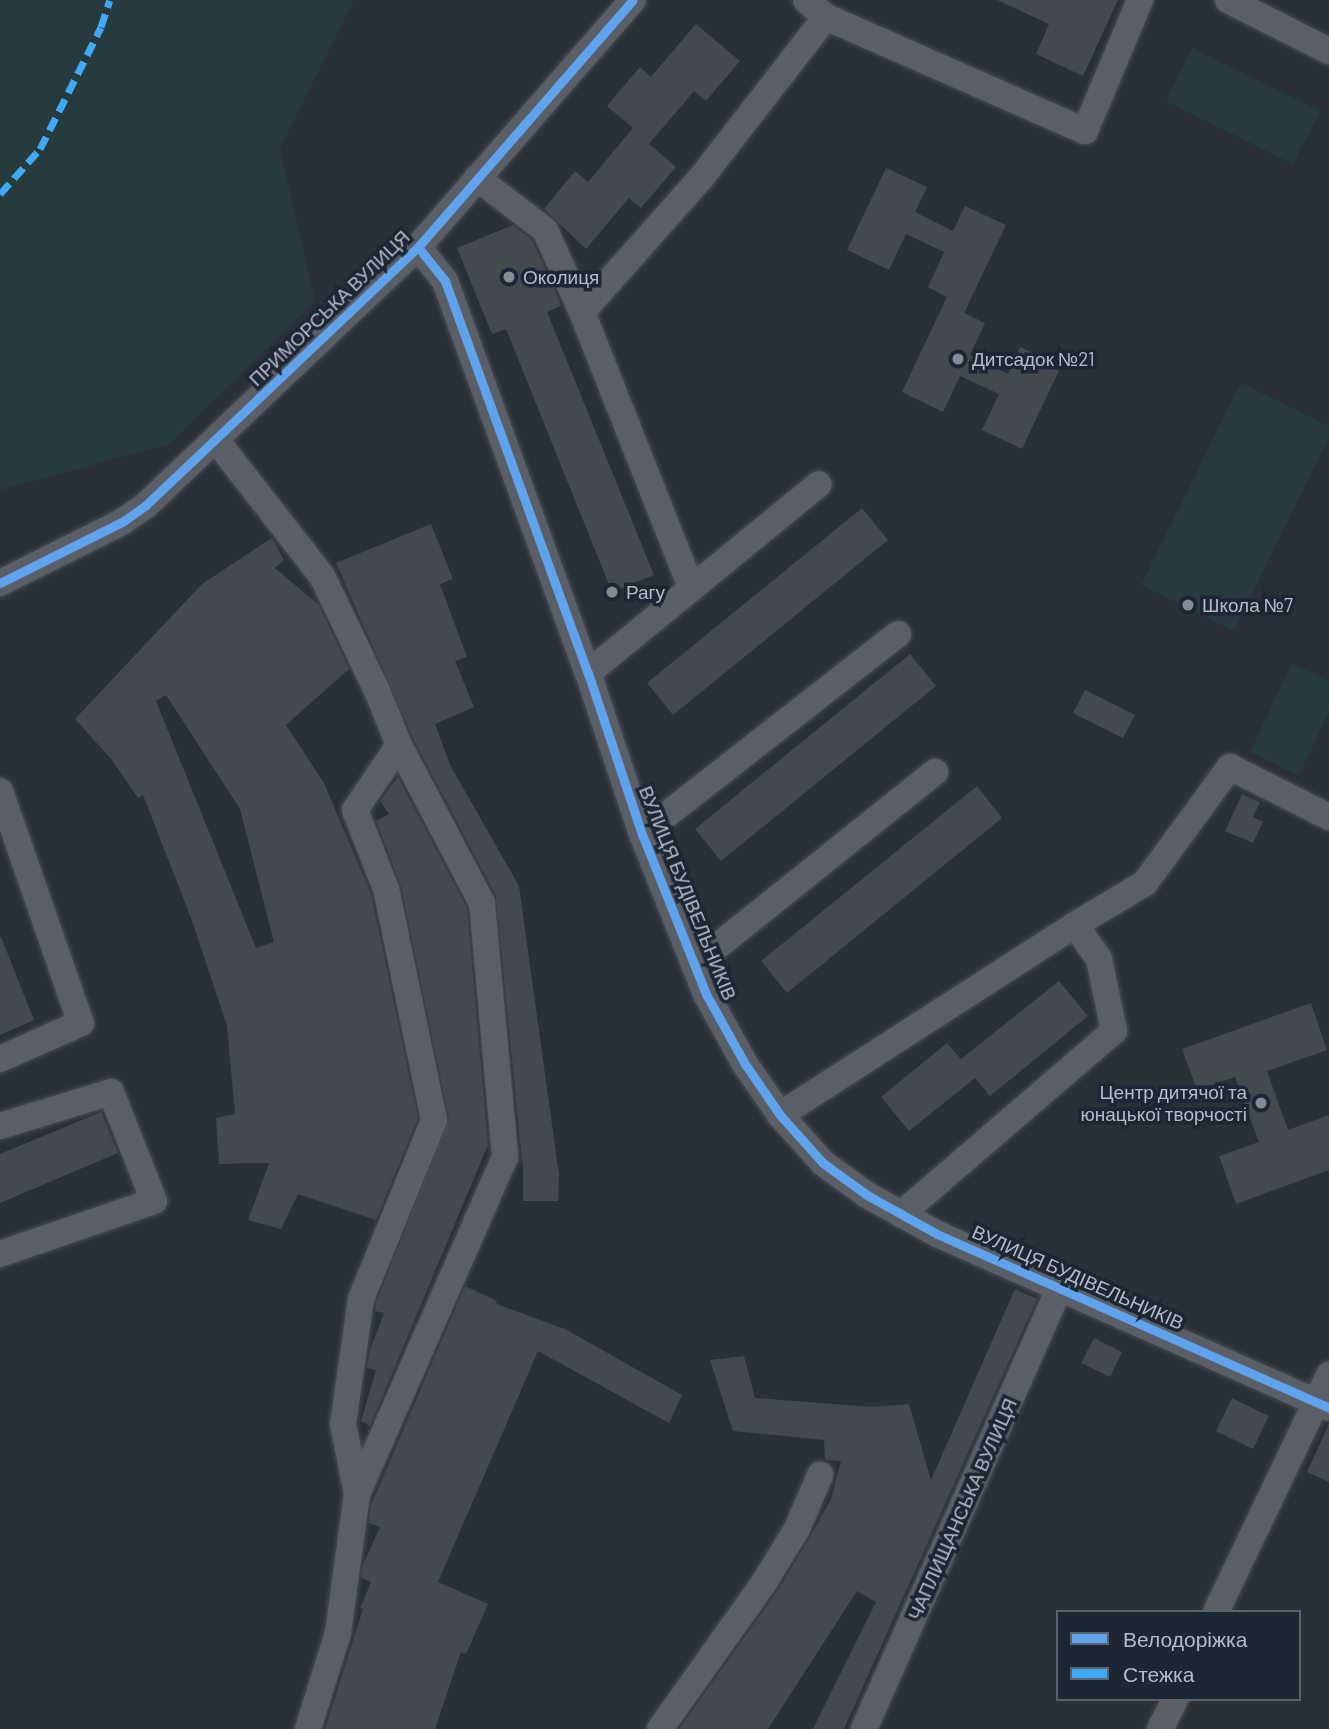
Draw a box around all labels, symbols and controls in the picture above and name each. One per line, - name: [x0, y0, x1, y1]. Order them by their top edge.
- street label: ПРИМОРСЬКА ВУЛИЦЯ: [244, 225, 414, 391]
- place label: Околиця: [523, 266, 599, 288]
- marker: Околиця: [501, 269, 517, 285]
- place label: Дитсадок №21: [972, 348, 1095, 370]
- marker: Дитсадок №21: [950, 351, 966, 367]
- place label: Рагу: [626, 581, 665, 603]
- marker: Рагу: [604, 584, 620, 600]
- place label: Школа №7: [1202, 594, 1293, 616]
- marker: Школа №7: [1180, 597, 1196, 613]
- street label: ВУЛИЦЯ БУДІВЕЛЬНИКІВ: [634, 782, 742, 1004]
- place label: Центр дитячої та юнацької творчості: [1081, 1081, 1247, 1125]
- marker: Центр дитячої та юнацької творчості: [1253, 1095, 1269, 1111]
- street label: ВУЛИЦЯ БУДІВЕЛЬНИКІВ: [969, 1220, 1187, 1334]
- street label: ЧАПЛИЩАНСЬКА ВУЛИЦЯ: [903, 1395, 1021, 1623]
- legend: [1056, 1610, 1301, 1701]
- text: Велодоріжка: [1123, 1626, 1247, 1651]
- text: Стежка: [1123, 1661, 1194, 1686]

